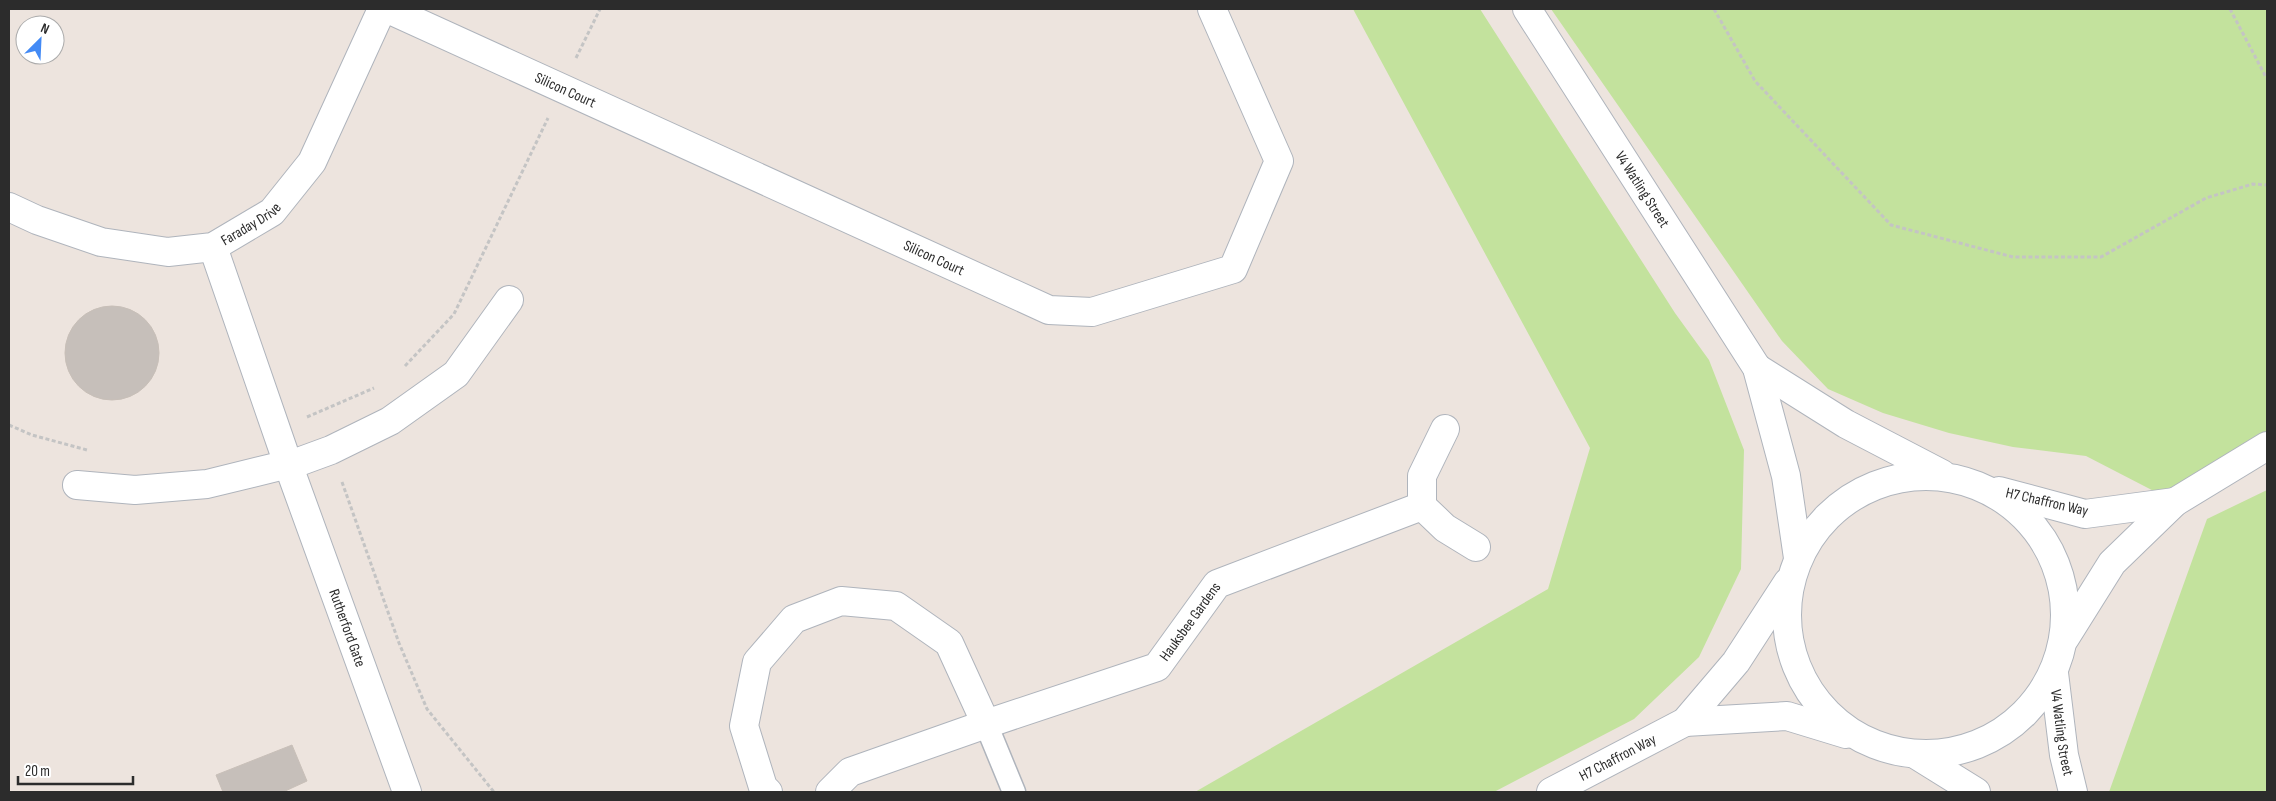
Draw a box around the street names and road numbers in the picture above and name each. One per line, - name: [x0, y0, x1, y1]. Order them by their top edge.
- street label: Silicon Court: [532, 68, 599, 112]
- street label: V4 Watling Street: [1611, 147, 1674, 231]
- street label: Faraday Drive: [217, 199, 285, 250]
- street label: Silicon Court: [901, 236, 968, 280]
- street label: H7 Chaffron Way: [2004, 483, 2090, 521]
- street label: Hauksbee Gardens: [1155, 578, 1225, 665]
- street label: Rutherford Gate: [325, 586, 370, 669]
- street label: V4 Watling Street: [2047, 688, 2078, 778]
- street label: H7 Chaffron Way: [1576, 729, 1659, 785]

